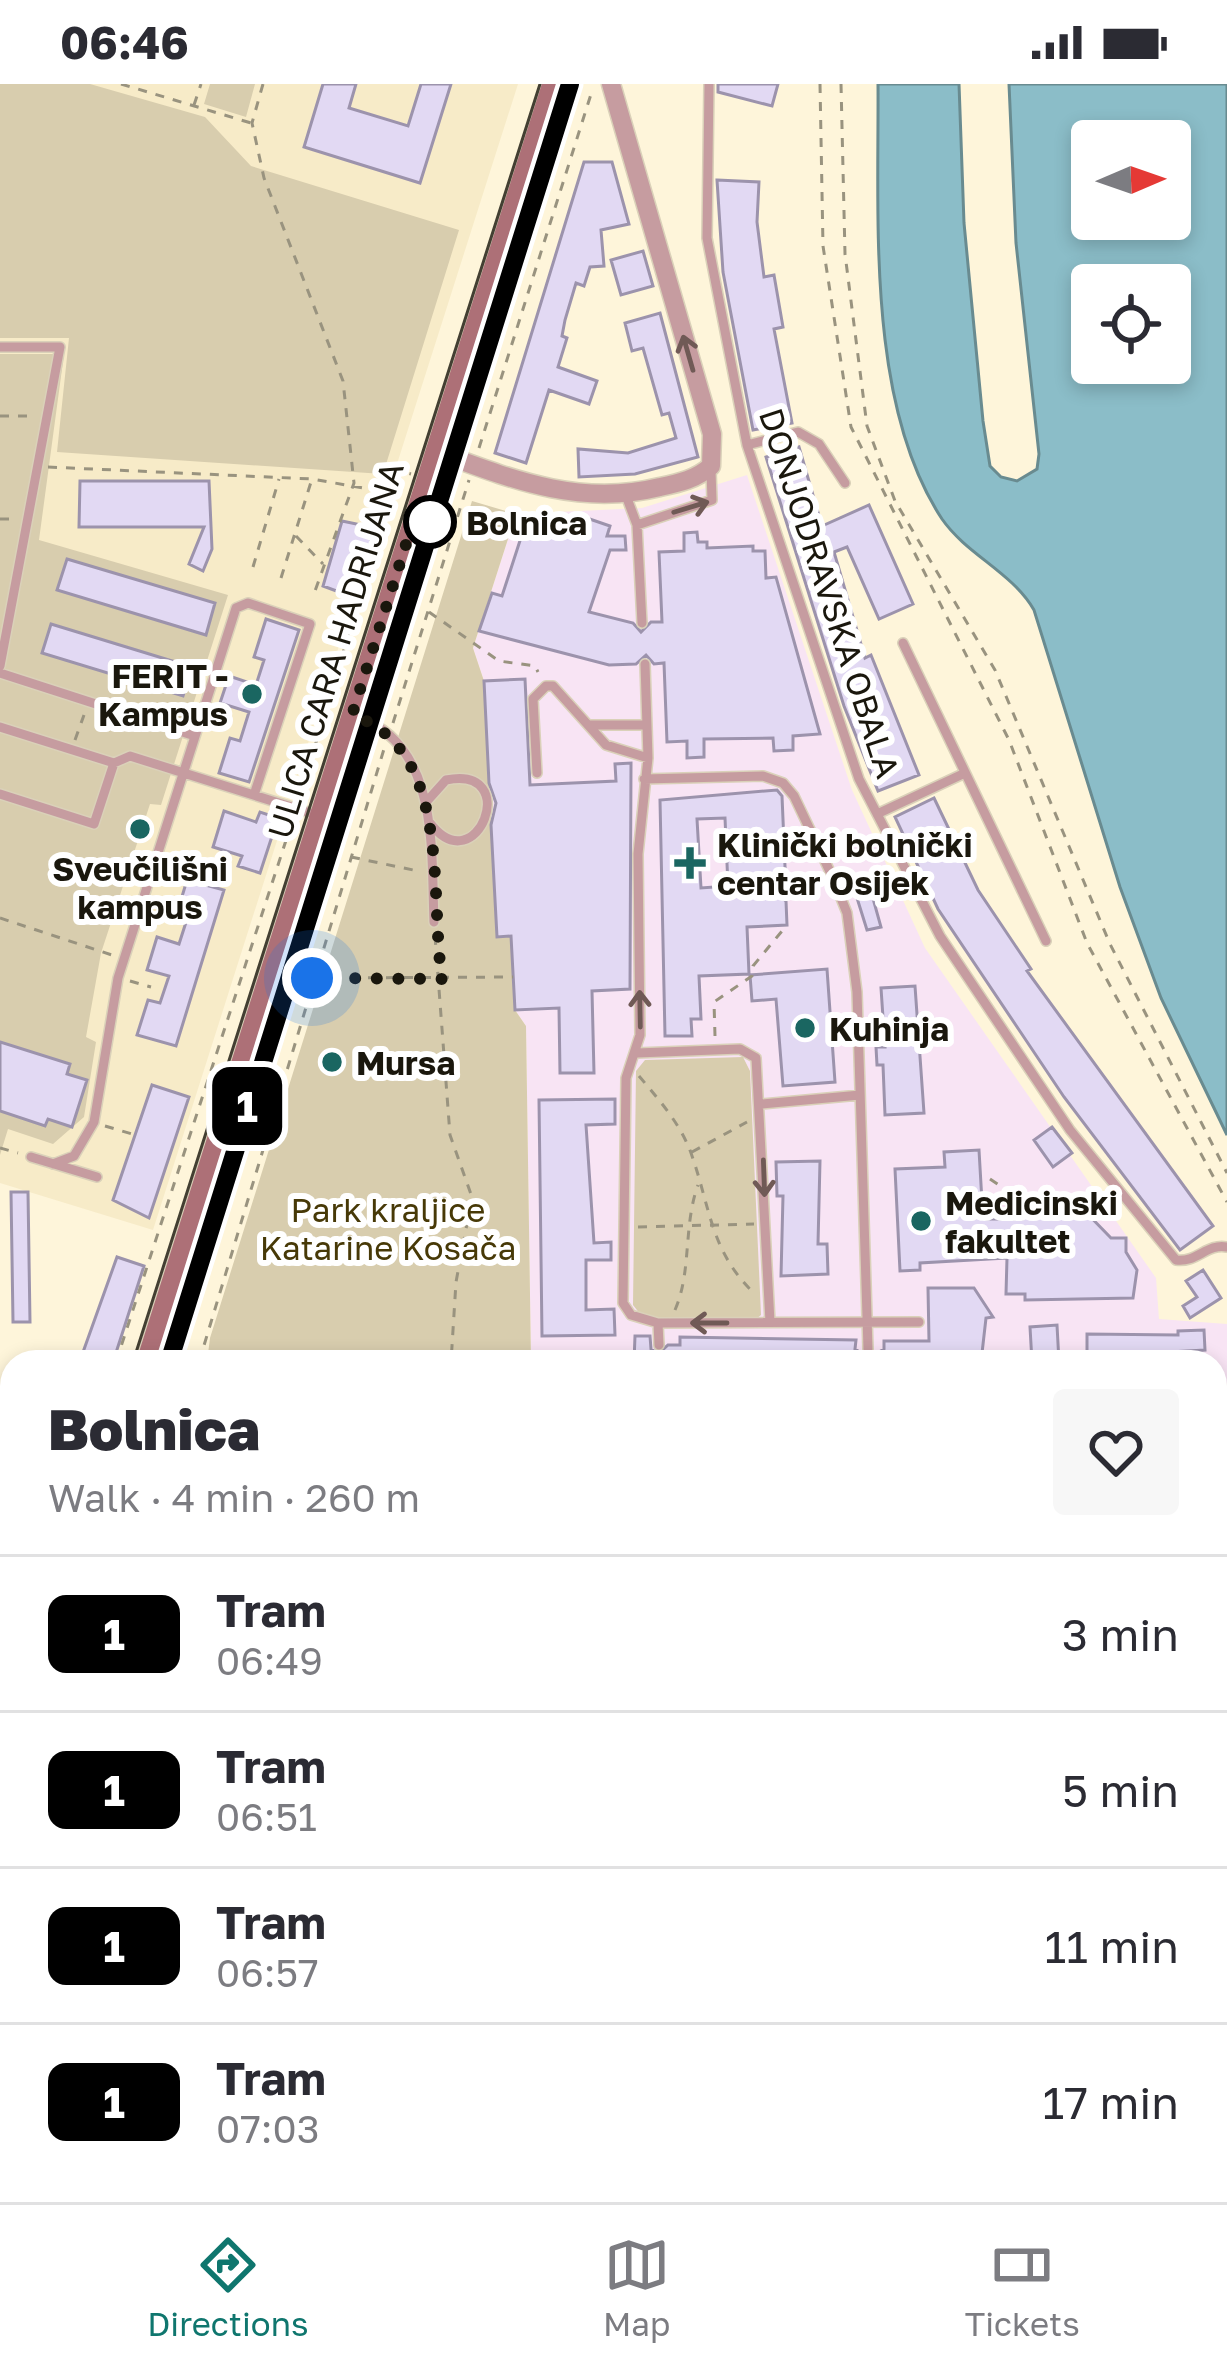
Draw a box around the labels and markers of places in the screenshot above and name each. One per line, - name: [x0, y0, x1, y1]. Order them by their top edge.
- marker: Bolnica: [405, 497, 455, 547]
- place label: Bolnica: [466, 503, 587, 542]
- place label: FERIT - Kampus: [98, 656, 228, 733]
- marker: FERIT - Kampus: [239, 681, 265, 707]
- marker: Sveučilišni kampus: [127, 816, 153, 842]
- place label: Klinički bolnički centar Osijek: [717, 825, 973, 902]
- marker: Klinički bolnički centar Osijek: [674, 847, 706, 879]
- place label: Sveučilišni kampus: [52, 849, 228, 926]
- place label: Kuhinja: [829, 1009, 949, 1048]
- marker: Kuhinja: [792, 1015, 818, 1041]
- place label: Mursa: [356, 1043, 456, 1082]
- marker: Mursa: [319, 1049, 345, 1075]
- place label: Medicinski fakultet: [945, 1183, 1118, 1260]
- marker: Medicinski fakultet: [908, 1208, 934, 1234]

